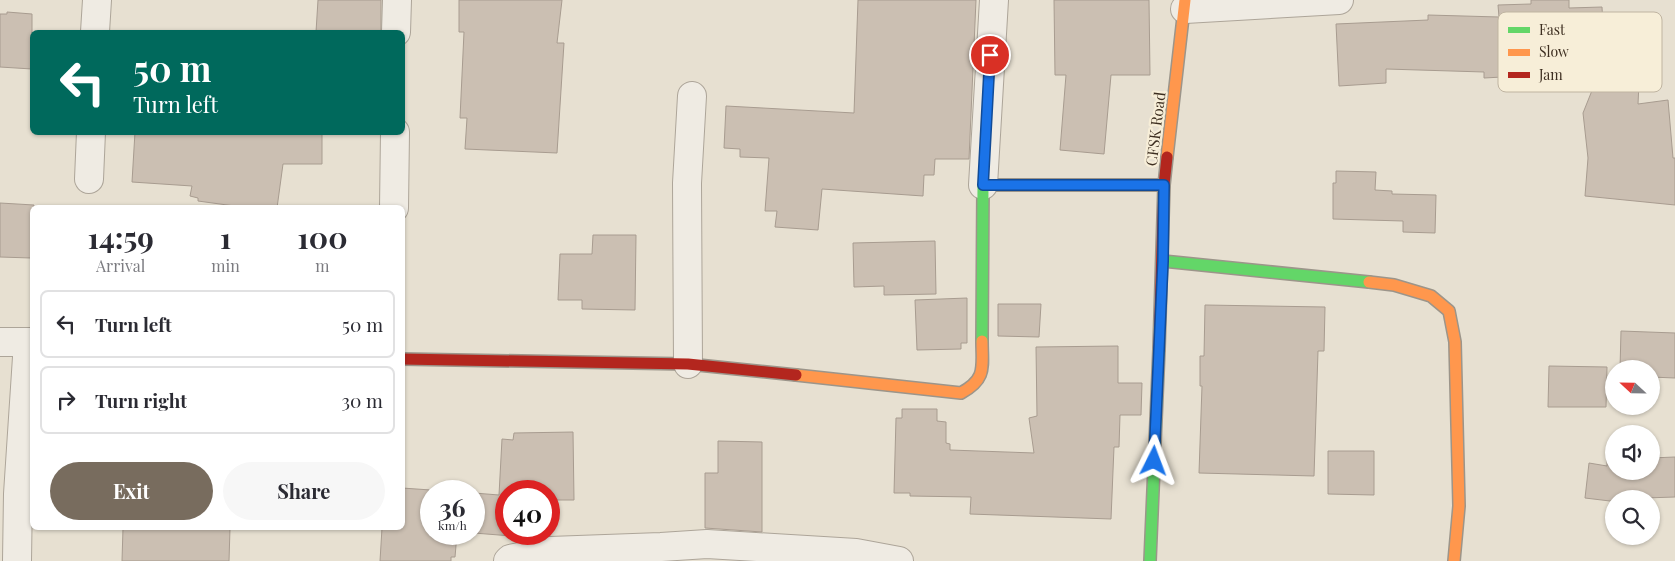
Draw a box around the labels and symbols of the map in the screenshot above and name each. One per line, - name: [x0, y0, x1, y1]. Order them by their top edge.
- legend: [1498, 12, 1662, 92]
- text: Fast: [1539, 20, 1566, 39]
- pin: [969, 34, 1011, 76]
- text: Slow: [1539, 42, 1569, 61]
- text: Jam: [1538, 65, 1563, 84]
- street label: CFSK Road: [1141, 90, 1170, 167]
- north arrow: [1605, 360, 1660, 415]
- position arrow: [1127, 434, 1179, 486]
- speed limit sign: 40: [495, 480, 560, 545]

